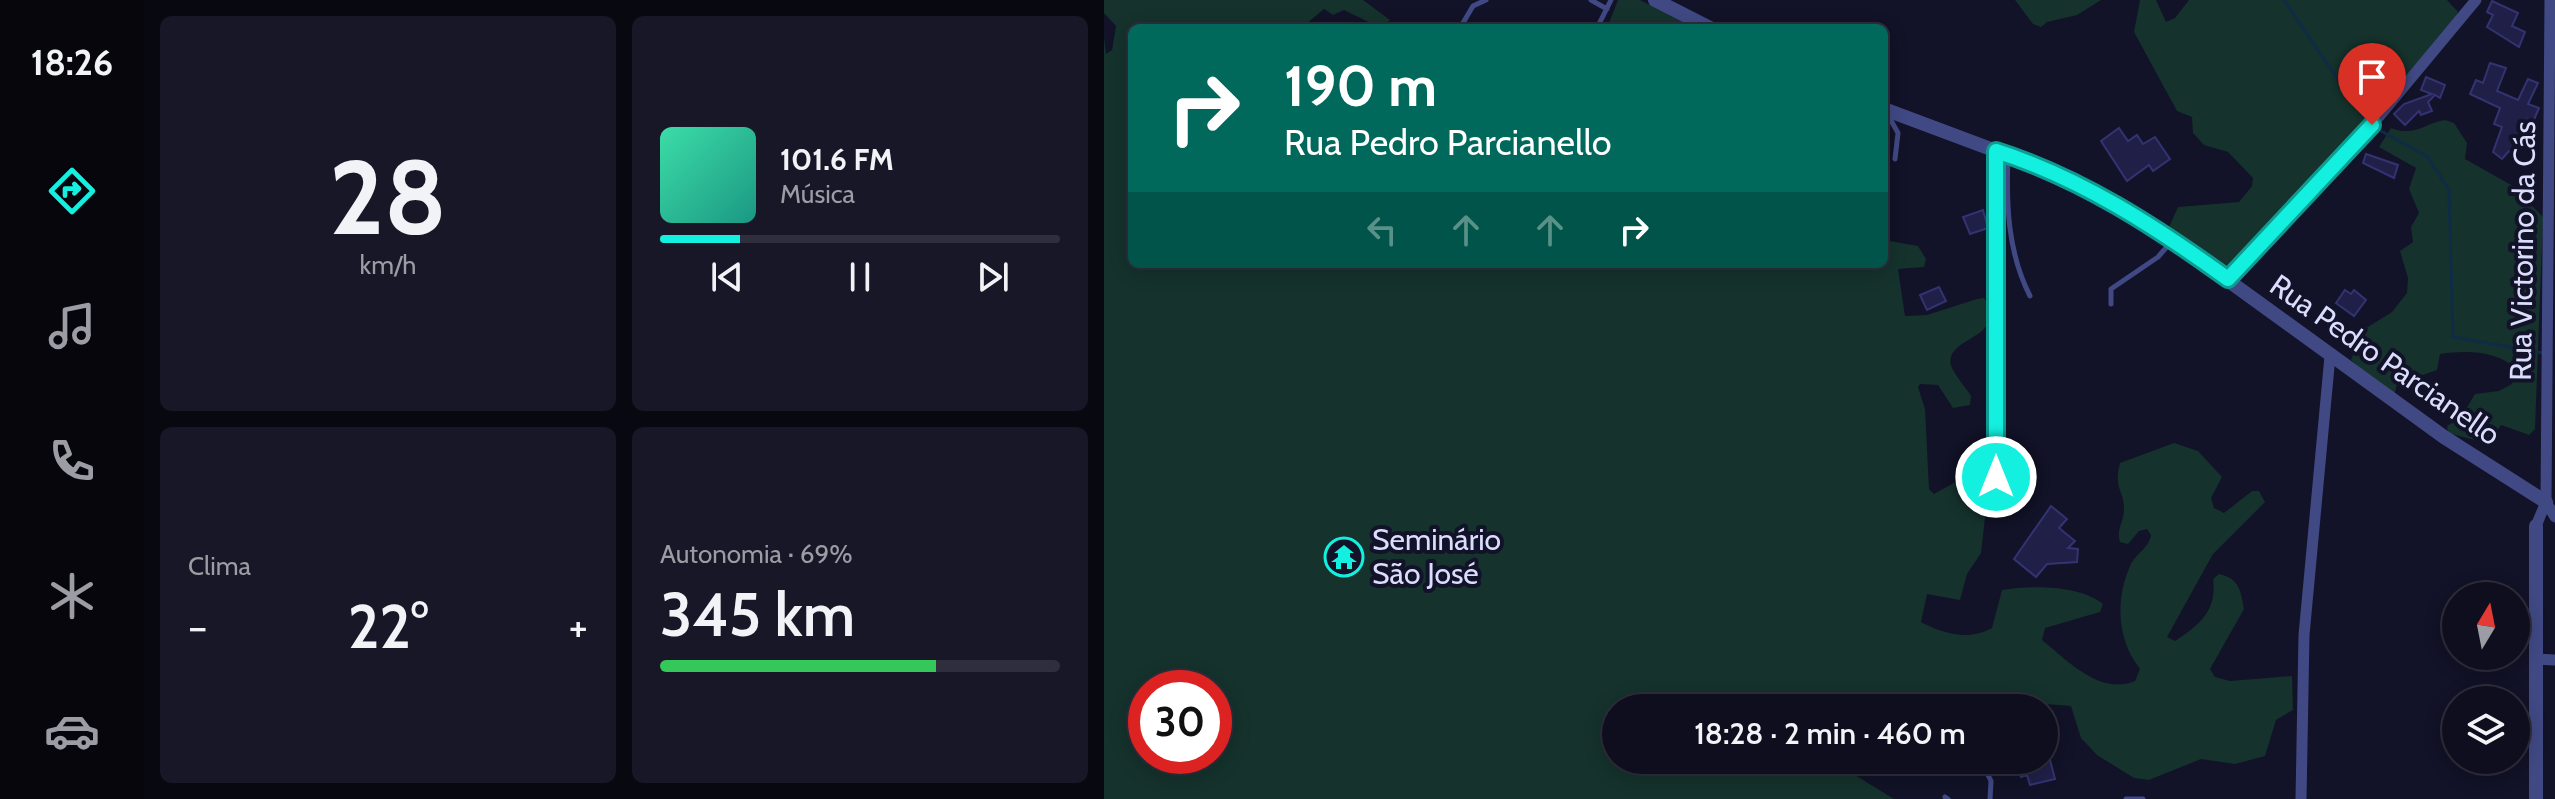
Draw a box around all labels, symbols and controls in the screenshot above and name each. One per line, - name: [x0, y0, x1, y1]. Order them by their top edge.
- text: 18:26: [31, 40, 113, 84]
- pin: [2338, 43, 2406, 125]
- text: 190 m: [1284, 52, 1437, 120]
- icon: arrive: [2350, 55, 2394, 99]
- icon: right: [1152, 56, 1256, 160]
- text: Rua Pedro Parcianello: [1284, 120, 1612, 164]
- street label: Rua Victorino da Cás: [2502, 121, 2543, 381]
- text: 28: [329, 134, 447, 260]
- text: 101.6 FM: [780, 141, 894, 178]
- icon: directions: [44, 163, 100, 219]
- text: Música: [780, 178, 855, 210]
- icon: left: [1360, 208, 1404, 252]
- icon: ahead: [1444, 208, 1488, 252]
- icon: ahead: [1528, 208, 1572, 252]
- icon: right: [1612, 208, 1656, 252]
- text: km/h: [360, 249, 416, 281]
- icon: previous: [705, 255, 749, 299]
- icon: pause: [838, 255, 882, 299]
- icon: next: [971, 255, 1015, 299]
- street label: Rua Pedro Parcianello: [2263, 266, 2508, 453]
- icon: music: [44, 298, 100, 354]
- icon: phone: [44, 433, 100, 489]
- position arrow: [1954, 435, 2038, 519]
- place label: Seminário São José: [1372, 521, 1501, 592]
- temple icon: Seminário São José: [1323, 536, 1365, 578]
- text: Autonomia · 69%: [660, 538, 853, 570]
- text: Clima: [188, 550, 251, 582]
- icon: climate: [44, 568, 100, 624]
- text: 345 km: [660, 578, 855, 651]
- north arrow: [2442, 582, 2530, 670]
- map controls: [2442, 582, 2530, 774]
- text: 22°: [348, 590, 428, 663]
- text: −: [188, 600, 207, 653]
- text: +: [569, 600, 588, 653]
- speed limit sign: 30: [1128, 670, 1232, 774]
- button: layers: [2442, 686, 2530, 774]
- icon: car: [44, 703, 100, 759]
- text: 18:28 · 2 min · 460 m: [1694, 715, 1966, 752]

